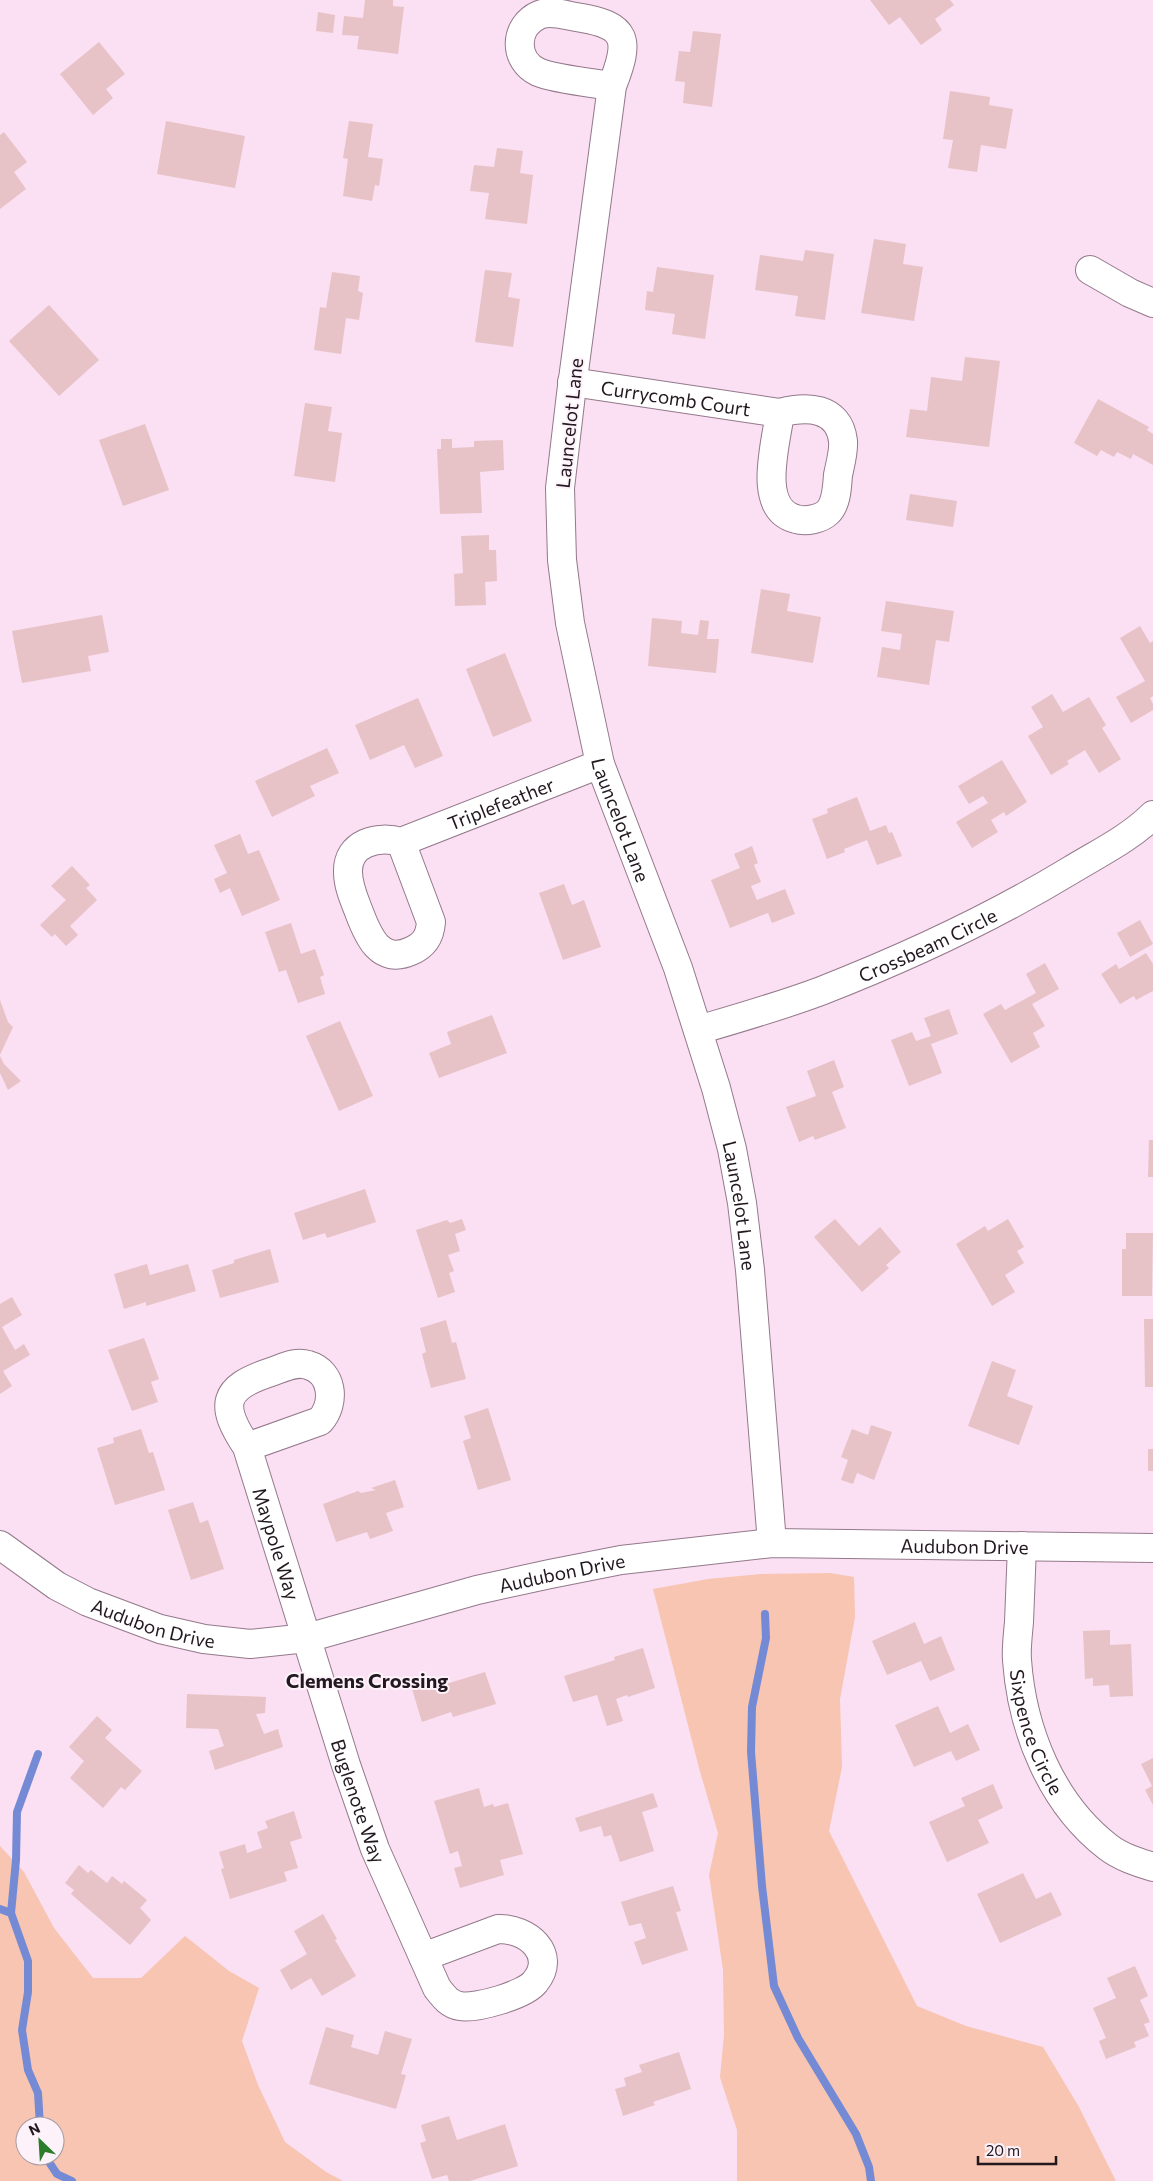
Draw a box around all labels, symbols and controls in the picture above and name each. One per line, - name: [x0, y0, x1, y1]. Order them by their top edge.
- street label: Launcelot Lane: [551, 357, 587, 489]
- street label: Currycomb Court: [600, 375, 752, 420]
- street label: Launcelot Lane: [588, 756, 655, 885]
- street label: Triplefeather: [444, 772, 557, 834]
- street label: Crossbeam Circle: [855, 903, 1000, 986]
- street label: Launcelot Lane: [719, 1138, 761, 1272]
- street label: Maypole Way: [249, 1484, 305, 1603]
- street label: Audubon Drive: [900, 1533, 1029, 1558]
- street label: Audubon Drive: [497, 1548, 627, 1596]
- street label: Audubon Drive: [88, 1593, 216, 1652]
- district label: Clemens Crossing: [286, 1668, 448, 1692]
- street label: Sixpence Circle: [1006, 1668, 1069, 1798]
- street label: Buglenote Way: [327, 1736, 391, 1866]
- north arrow: [15, 2116, 65, 2166]
- text: N: [26, 2119, 43, 2139]
- scale bar: [978, 2134, 1056, 2166]
- text: 20 m: [986, 2141, 1020, 2159]

